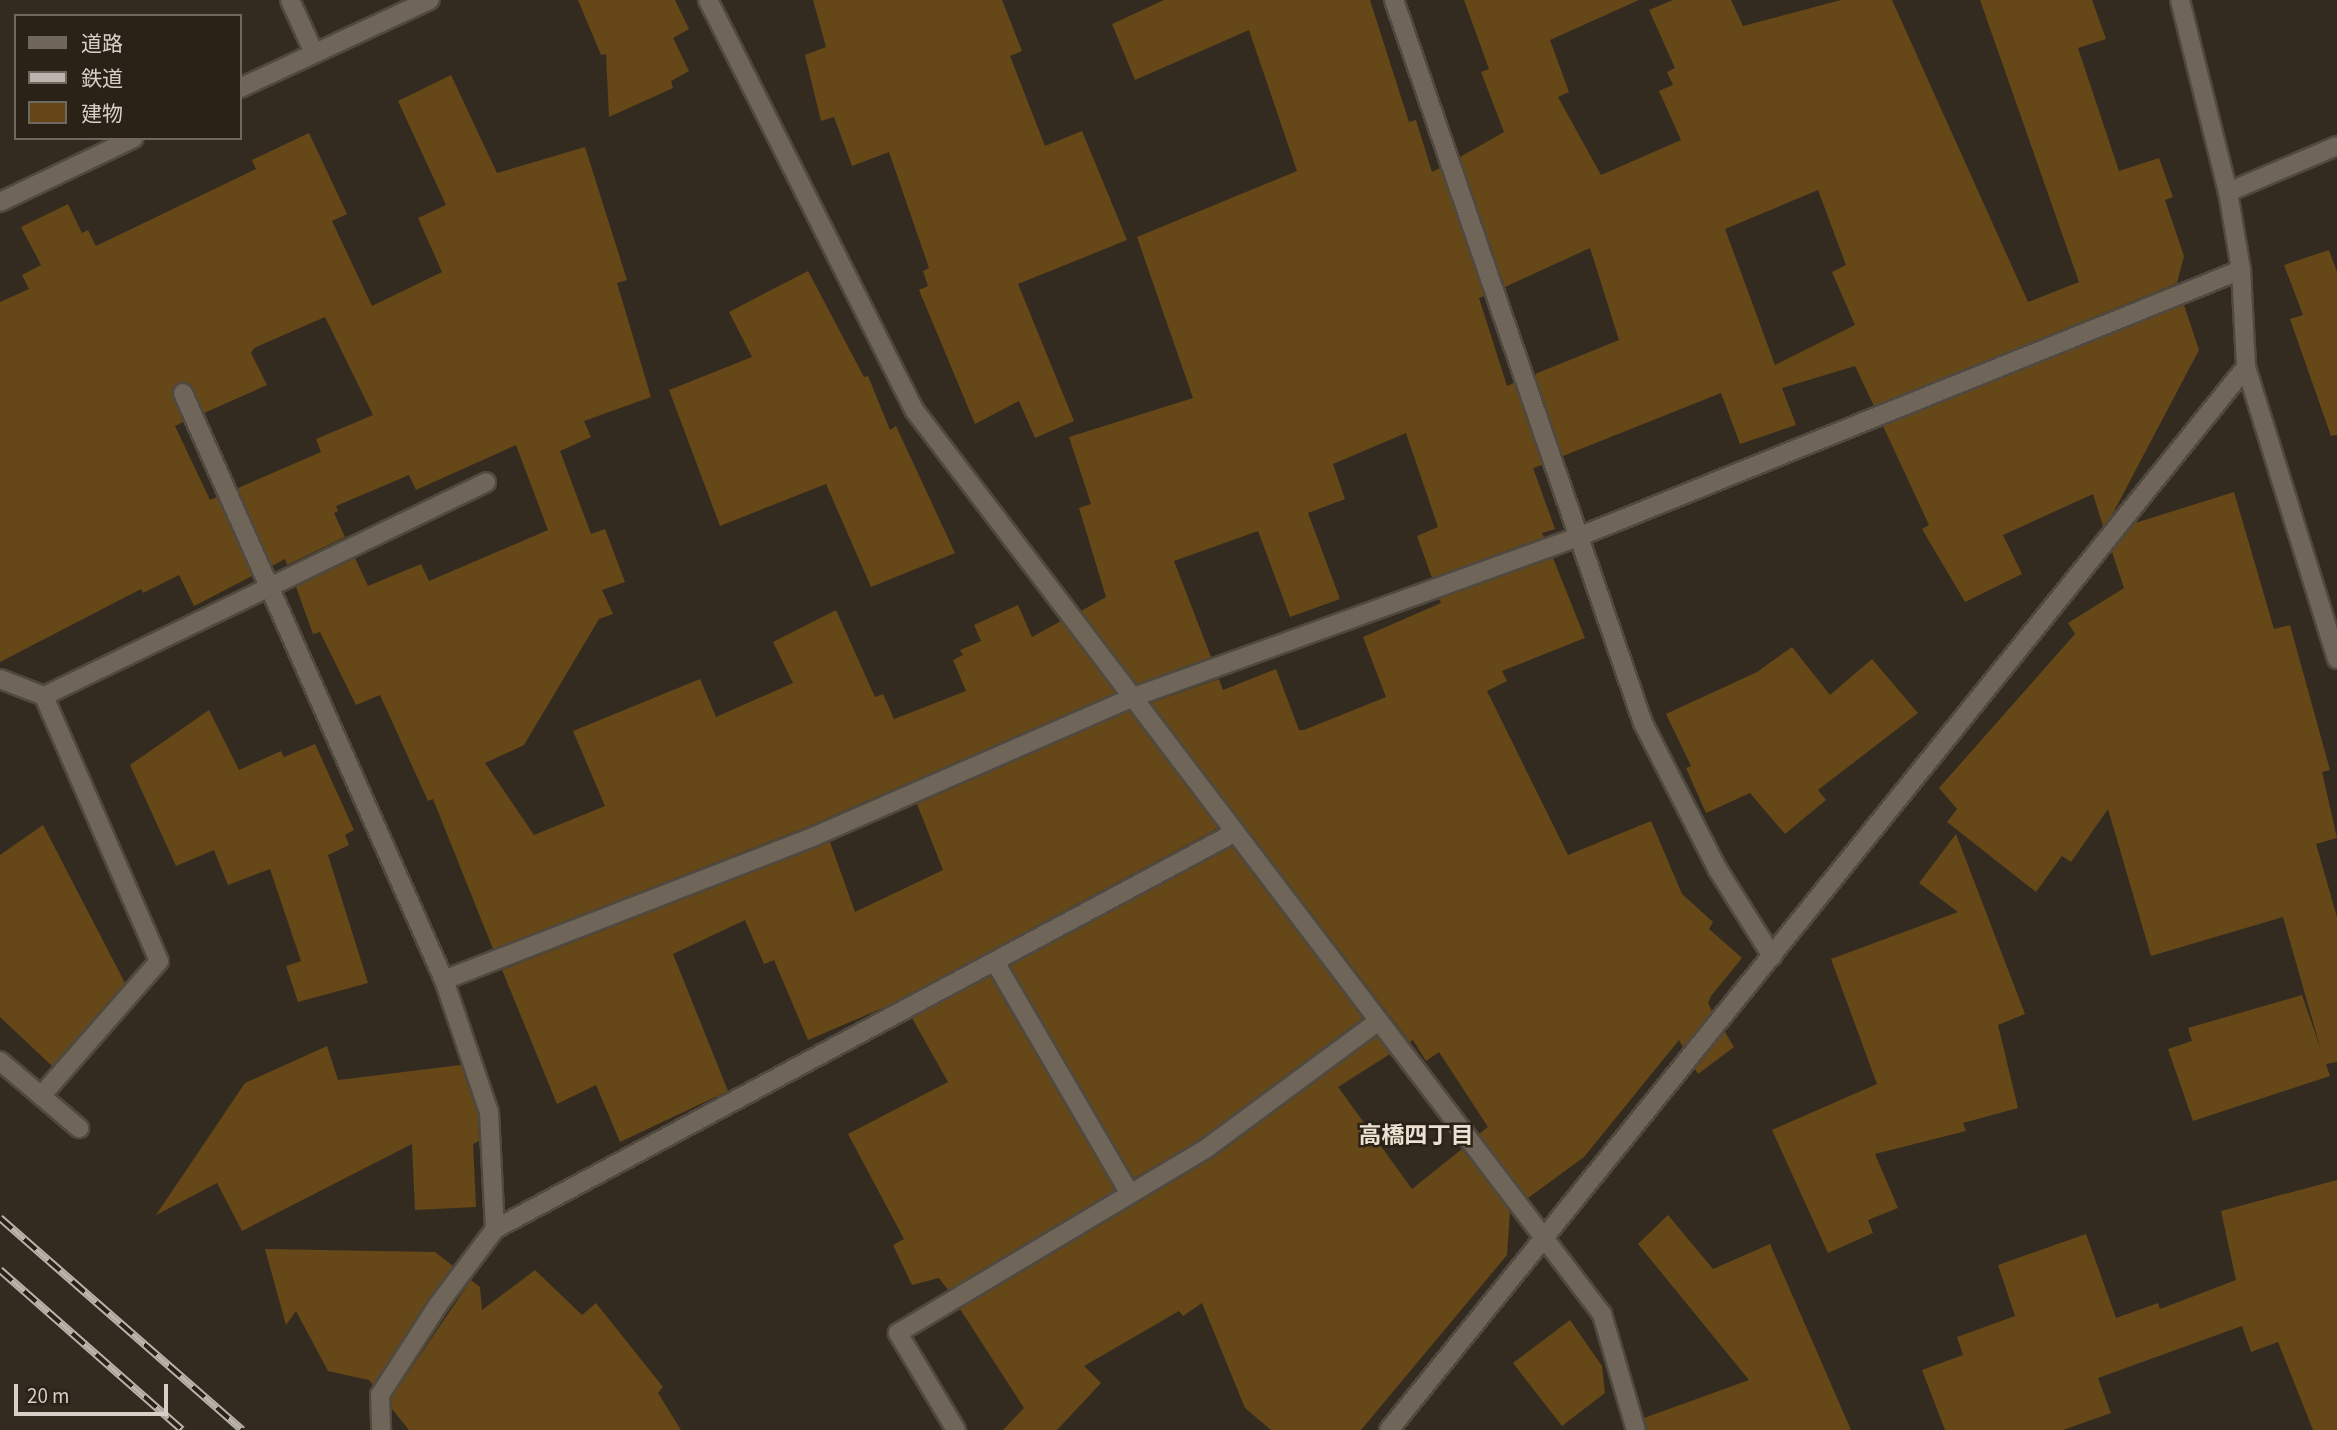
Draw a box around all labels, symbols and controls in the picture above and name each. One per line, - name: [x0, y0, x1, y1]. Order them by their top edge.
- legend: [14, 14, 242, 140]
- text: 道路: [81, 29, 123, 59]
- text: 鉄道: [81, 64, 123, 94]
- text: 建物: [81, 99, 123, 129]
- district label: 高橋四丁目: [1359, 1122, 1473, 1150]
- scale bar: [18, 1370, 172, 1414]
- text: 20 m: [27, 1381, 69, 1411]

